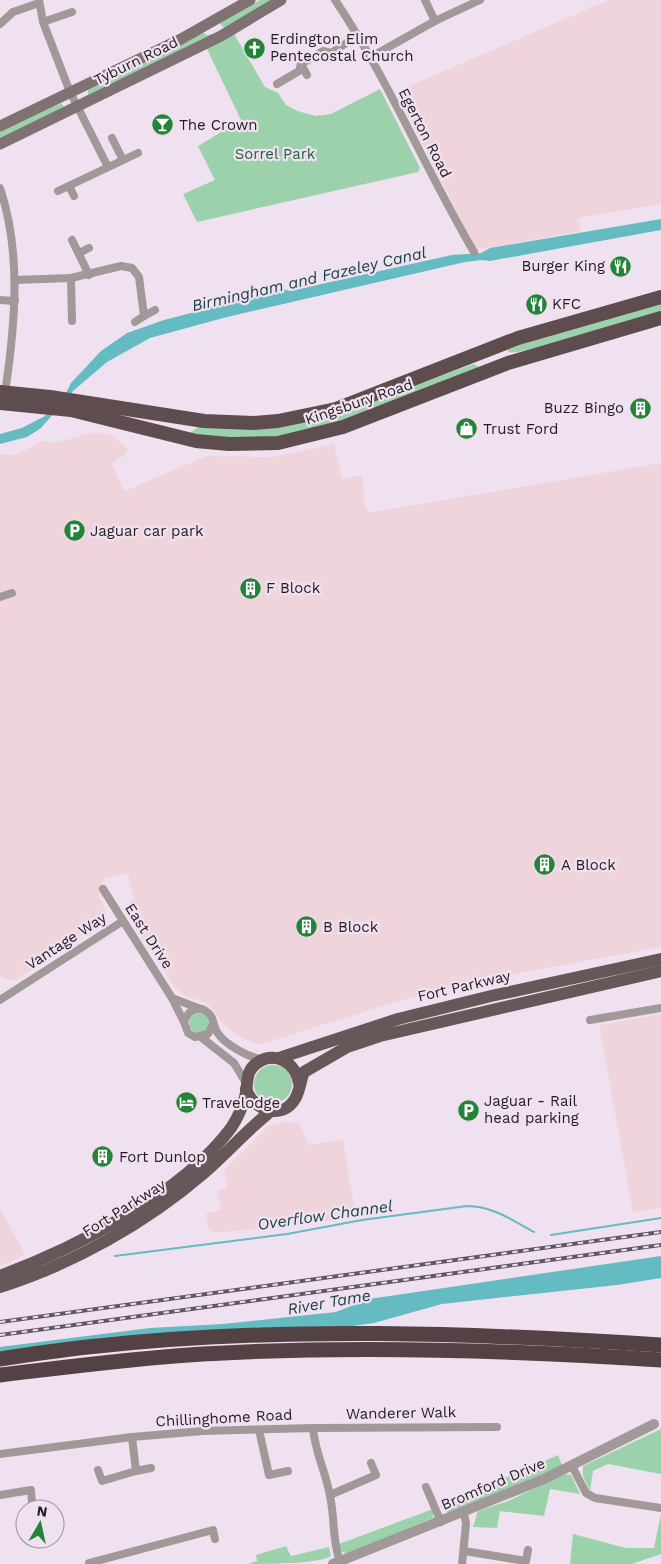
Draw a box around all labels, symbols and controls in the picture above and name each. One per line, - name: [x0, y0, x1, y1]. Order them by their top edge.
- place label: Erdington Elim Pentecostal Church: [270, 30, 413, 65]
- street label: Tyburn Road: [91, 33, 181, 89]
- church icon: Erdington Elim Pentecostal Church: [242, 36, 266, 60]
- street label: Egerton Road: [395, 85, 455, 181]
- bar icon: The Crown: [151, 113, 175, 137]
- place label: The Crown: [179, 116, 258, 134]
- park label: Sorrel Park: [235, 145, 316, 163]
- water label: Birmingham and Fazeley Canal: [190, 243, 428, 315]
- restaurant icon: Burger King: [609, 254, 633, 278]
- place label: Burger King: [522, 257, 605, 275]
- restaurant icon: KFC: [524, 292, 548, 316]
- place label: KFC: [552, 295, 581, 313]
- street label: Kingsbury Road: [303, 375, 415, 429]
- building icon: Buzz Bingo: [628, 396, 652, 420]
- place label: Buzz Bingo: [544, 399, 624, 417]
- shop icon: Trust Ford: [455, 417, 479, 441]
- place label: Trust Ford: [483, 420, 558, 438]
- parking icon: Jaguar car park: [62, 519, 86, 543]
- place label: Jaguar car park: [90, 522, 204, 540]
- building icon: F Block: [238, 576, 262, 600]
- place label: F Block: [266, 579, 321, 597]
- building icon: A Block: [533, 853, 557, 877]
- place label: A Block: [561, 856, 616, 874]
- street label: East Drive: [121, 900, 177, 972]
- street label: Vantage Way: [22, 908, 110, 974]
- building icon: B Block: [295, 915, 319, 939]
- place label: B Block: [323, 918, 379, 936]
- street label: Fort Parkway: [416, 967, 512, 1005]
- hotel icon: Travelodge: [174, 1091, 198, 1115]
- place label: Jaguar - Rail head parking: [484, 1092, 579, 1127]
- place label: Travelodge: [202, 1094, 280, 1112]
- parking icon: Jaguar - Rail head parking: [456, 1098, 480, 1122]
- building icon: Fort Dunlop: [91, 1145, 115, 1169]
- place label: Fort Dunlop: [119, 1148, 206, 1166]
- street label: Fort Parkway: [79, 1175, 169, 1241]
- water label: Overflow Channel: [256, 1196, 394, 1234]
- water label: River Tame: [286, 1285, 372, 1319]
- street label: Wanderer Walk: [346, 1403, 457, 1423]
- street label: Chillinghome Road: [155, 1405, 293, 1431]
- street label: Bromford Drive: [438, 1454, 548, 1514]
- north arrow: [15, 1499, 65, 1549]
- text: N: [36, 1502, 48, 1520]

